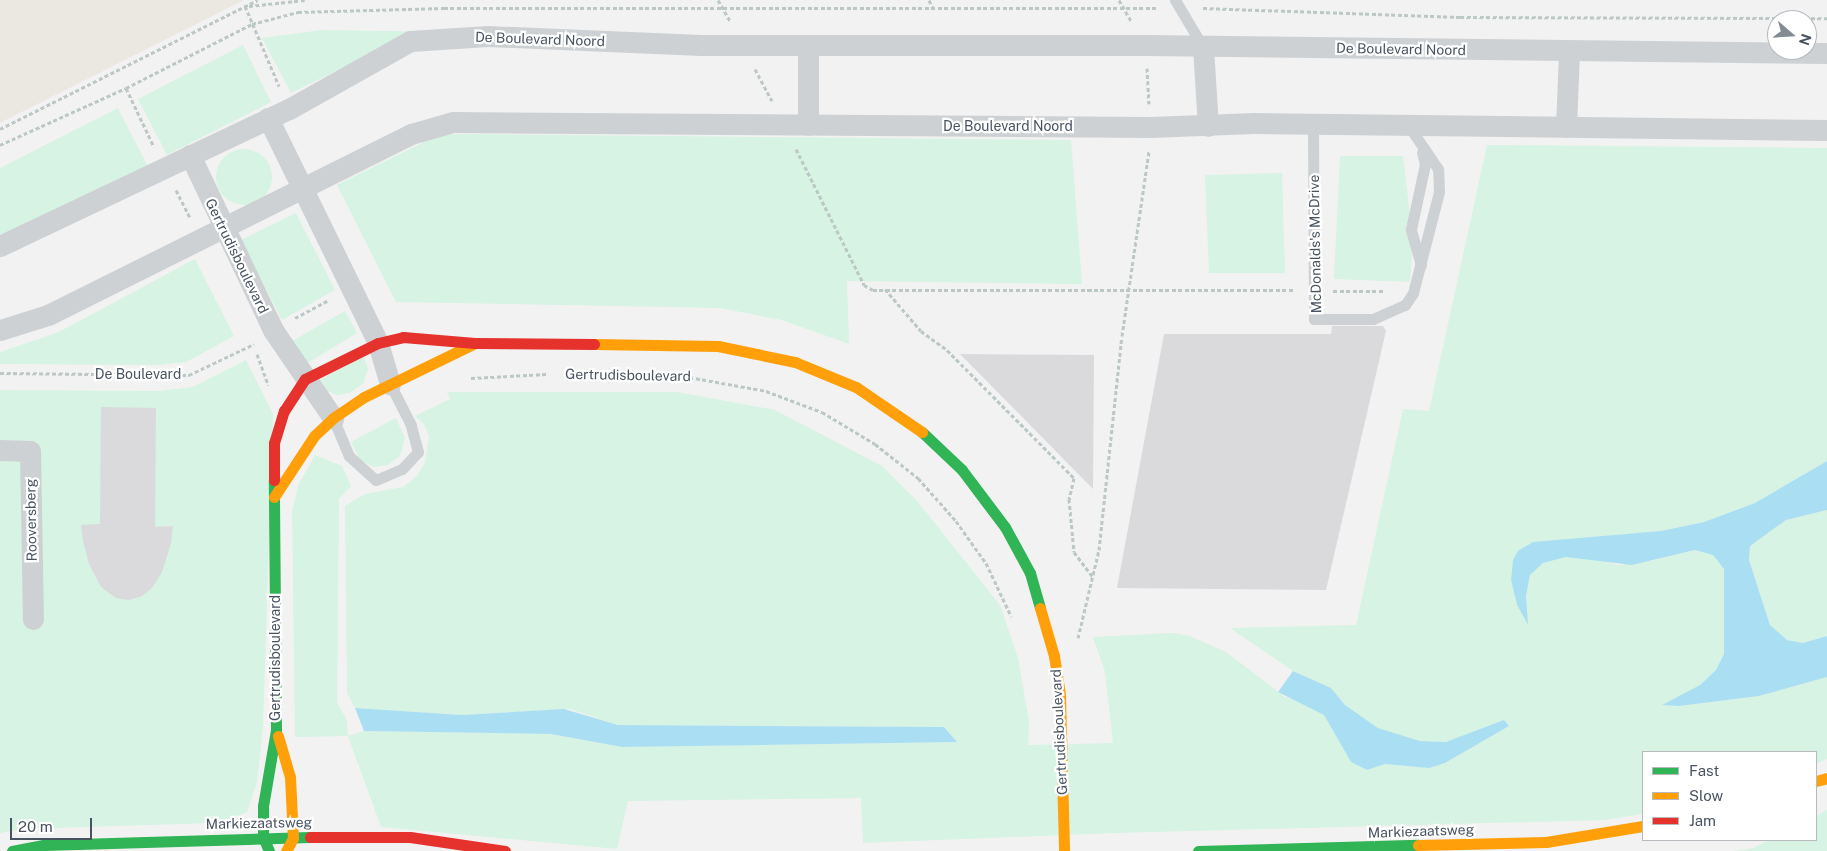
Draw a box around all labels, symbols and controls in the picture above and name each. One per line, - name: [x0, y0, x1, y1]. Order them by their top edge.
- north arrow: [1767, 10, 1817, 60]
- street label: De Boulevard Noord: [475, 28, 605, 50]
- text: N: [1796, 32, 1815, 47]
- street label: De Boulevard Noord: [1336, 39, 1466, 59]
- street label: De Boulevard Noord: [943, 118, 1073, 134]
- street label: McDonalds's McDrive: [1305, 175, 1325, 313]
- street label: Gertrudisboulevard: [202, 196, 272, 316]
- street label: De Boulevard: [95, 366, 181, 382]
- street label: Gertrudisboulevard: [565, 366, 691, 384]
- street label: Rooversberg: [22, 479, 40, 561]
- street label: Gertrudisboulevard: [267, 595, 283, 721]
- street label: Gertrudisboulevard: [1047, 669, 1071, 795]
- legend: [1642, 751, 1817, 841]
- text: Fast: [1689, 762, 1719, 779]
- text: Slow: [1689, 787, 1723, 804]
- scale bar: [12, 808, 95, 840]
- text: Jam: [1689, 812, 1716, 829]
- street label: Markiezaatsweg: [206, 814, 312, 832]
- text: 20 m: [18, 818, 53, 835]
- street label: Markiezaatsweg: [1368, 821, 1474, 841]

